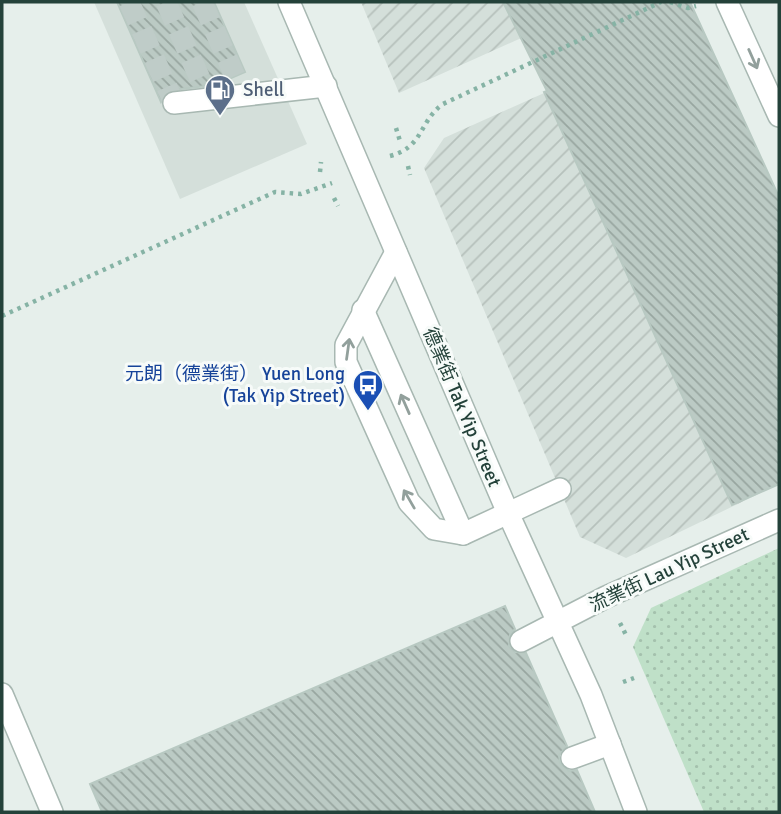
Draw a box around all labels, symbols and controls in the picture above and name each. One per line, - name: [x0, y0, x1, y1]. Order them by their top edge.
- one-way arrow: [747, 48, 760, 69]
- fuel station icon: Shell: [203, 73, 237, 117]
- place label: Shell: [243, 78, 284, 102]
- street label: 德業街 Tak Yip Street: [418, 324, 507, 491]
- one-way arrow: [342, 338, 355, 361]
- place label: 元朗（德業街） Yuen Long (Tak Yip Street): [125, 362, 345, 408]
- bus stop icon: 元朗（德業街） Yuen Long (Tak Yip Street): [351, 368, 385, 412]
- one-way arrow: [398, 394, 411, 415]
- one-way arrow: [402, 490, 416, 510]
- street label: 流業街 Lau Yip Street: [585, 522, 753, 618]

